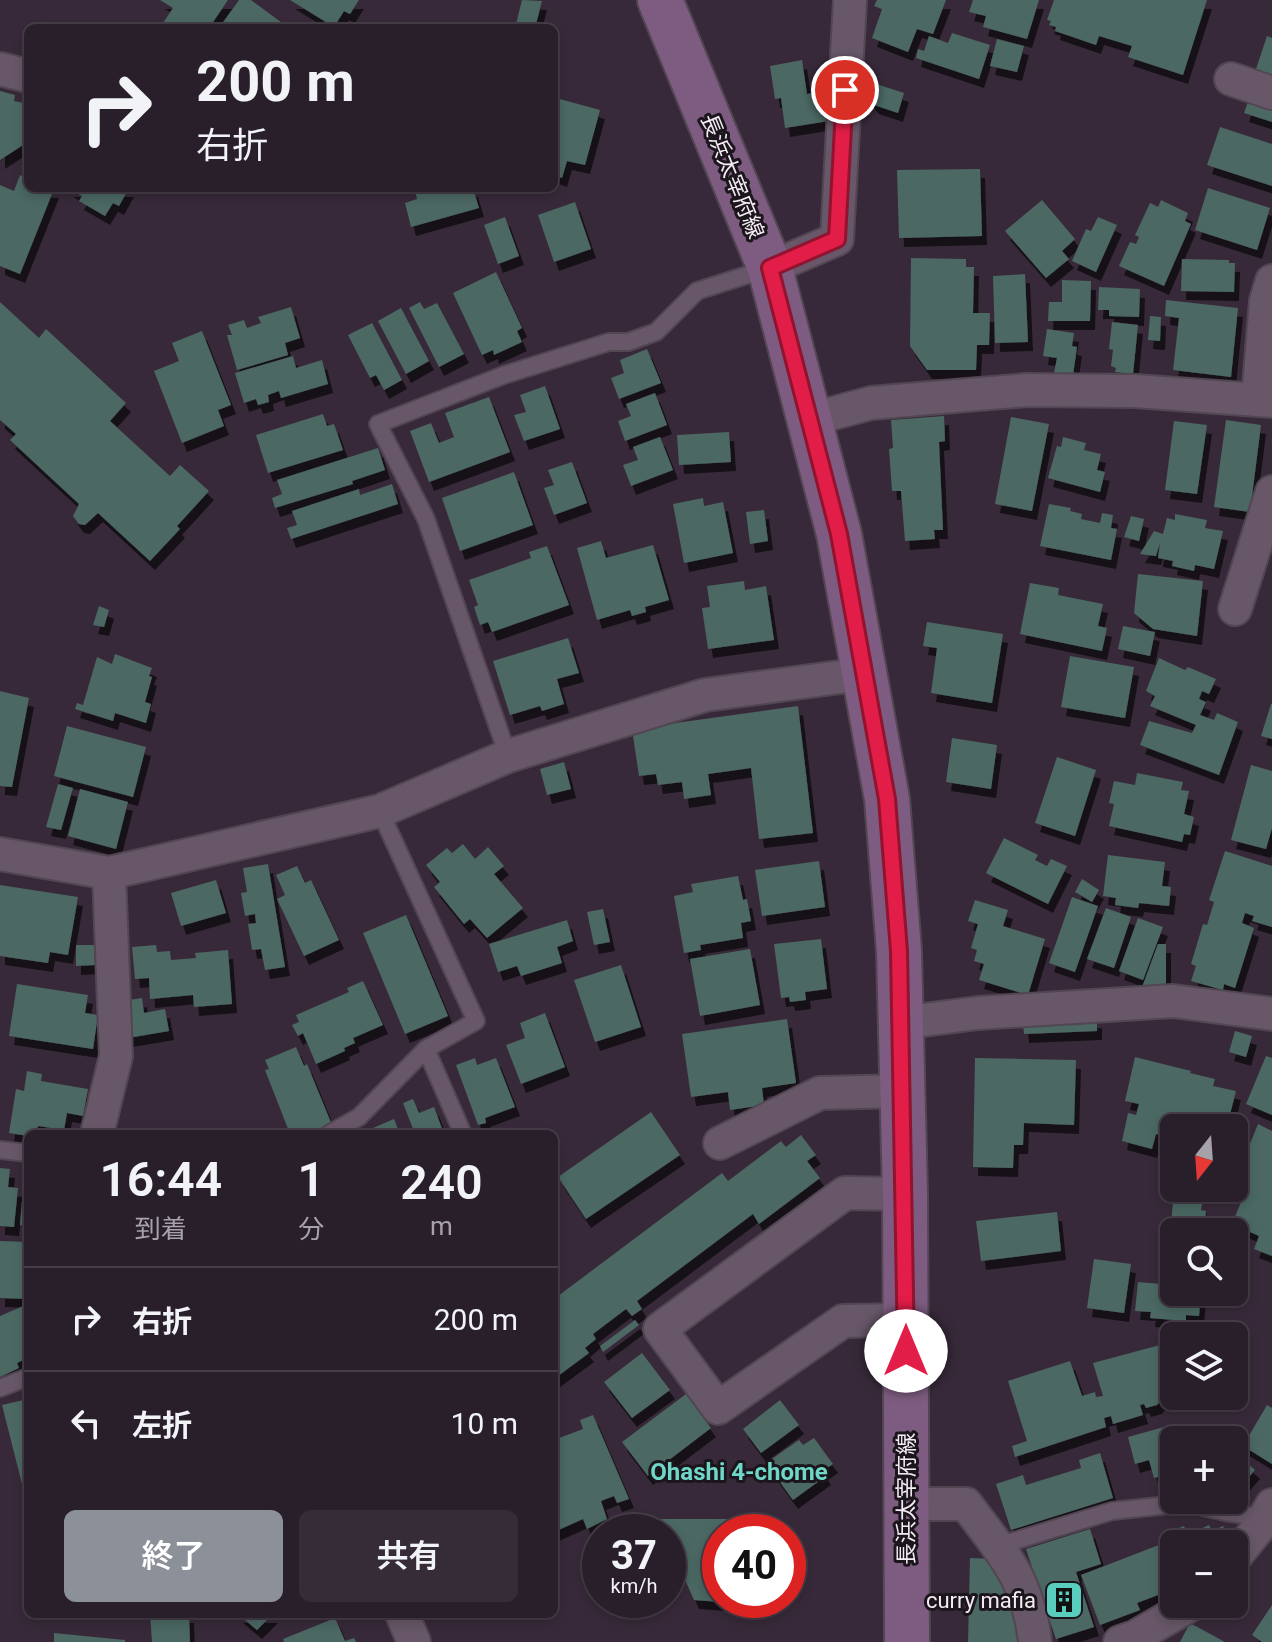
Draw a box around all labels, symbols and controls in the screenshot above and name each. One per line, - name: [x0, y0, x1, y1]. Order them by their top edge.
- text: 200 m: [196, 49, 355, 115]
- icon: right: [64, 56, 168, 160]
- pin: [811, 56, 879, 124]
- icon: arrive: [823, 68, 867, 112]
- street label: 長浜太宰府線: [696, 110, 769, 242]
- text: 右折: [196, 125, 268, 167]
- north arrow: [1160, 1114, 1248, 1202]
- map controls: [1160, 1114, 1248, 1618]
- text: 16:44: [99, 1151, 222, 1208]
- text: 1: [298, 1151, 325, 1208]
- text: 240: [400, 1154, 483, 1211]
- text: m: [430, 1211, 453, 1241]
- text: 到着: [135, 1214, 187, 1244]
- text: 分: [298, 1214, 324, 1244]
- button: search: [1160, 1218, 1248, 1306]
- icon: right: [64, 1297, 108, 1341]
- text: 200 m: [434, 1302, 518, 1337]
- text: 右折: [132, 1304, 192, 1339]
- position arrow: [864, 1309, 948, 1393]
- button: layers: [1160, 1322, 1248, 1410]
- icon: left: [64, 1401, 108, 1445]
- text: 10 m: [451, 1406, 518, 1441]
- text: 左折: [132, 1408, 192, 1443]
- button: +: [1160, 1426, 1248, 1514]
- street label: 長浜太宰府線: [894, 1433, 919, 1565]
- district label: Ohashi 4-chome: [650, 1458, 828, 1486]
- button: 終了: [64, 1510, 283, 1602]
- button: 共有: [299, 1510, 518, 1602]
- speed limit sign: 40: [702, 1514, 806, 1618]
- button: −: [1160, 1530, 1248, 1618]
- text: 37: [611, 1532, 657, 1579]
- text: km/h: [611, 1574, 657, 1598]
- building icon: curry mafia: [1043, 1579, 1085, 1621]
- place label: curry mafia: [926, 1588, 1036, 1613]

